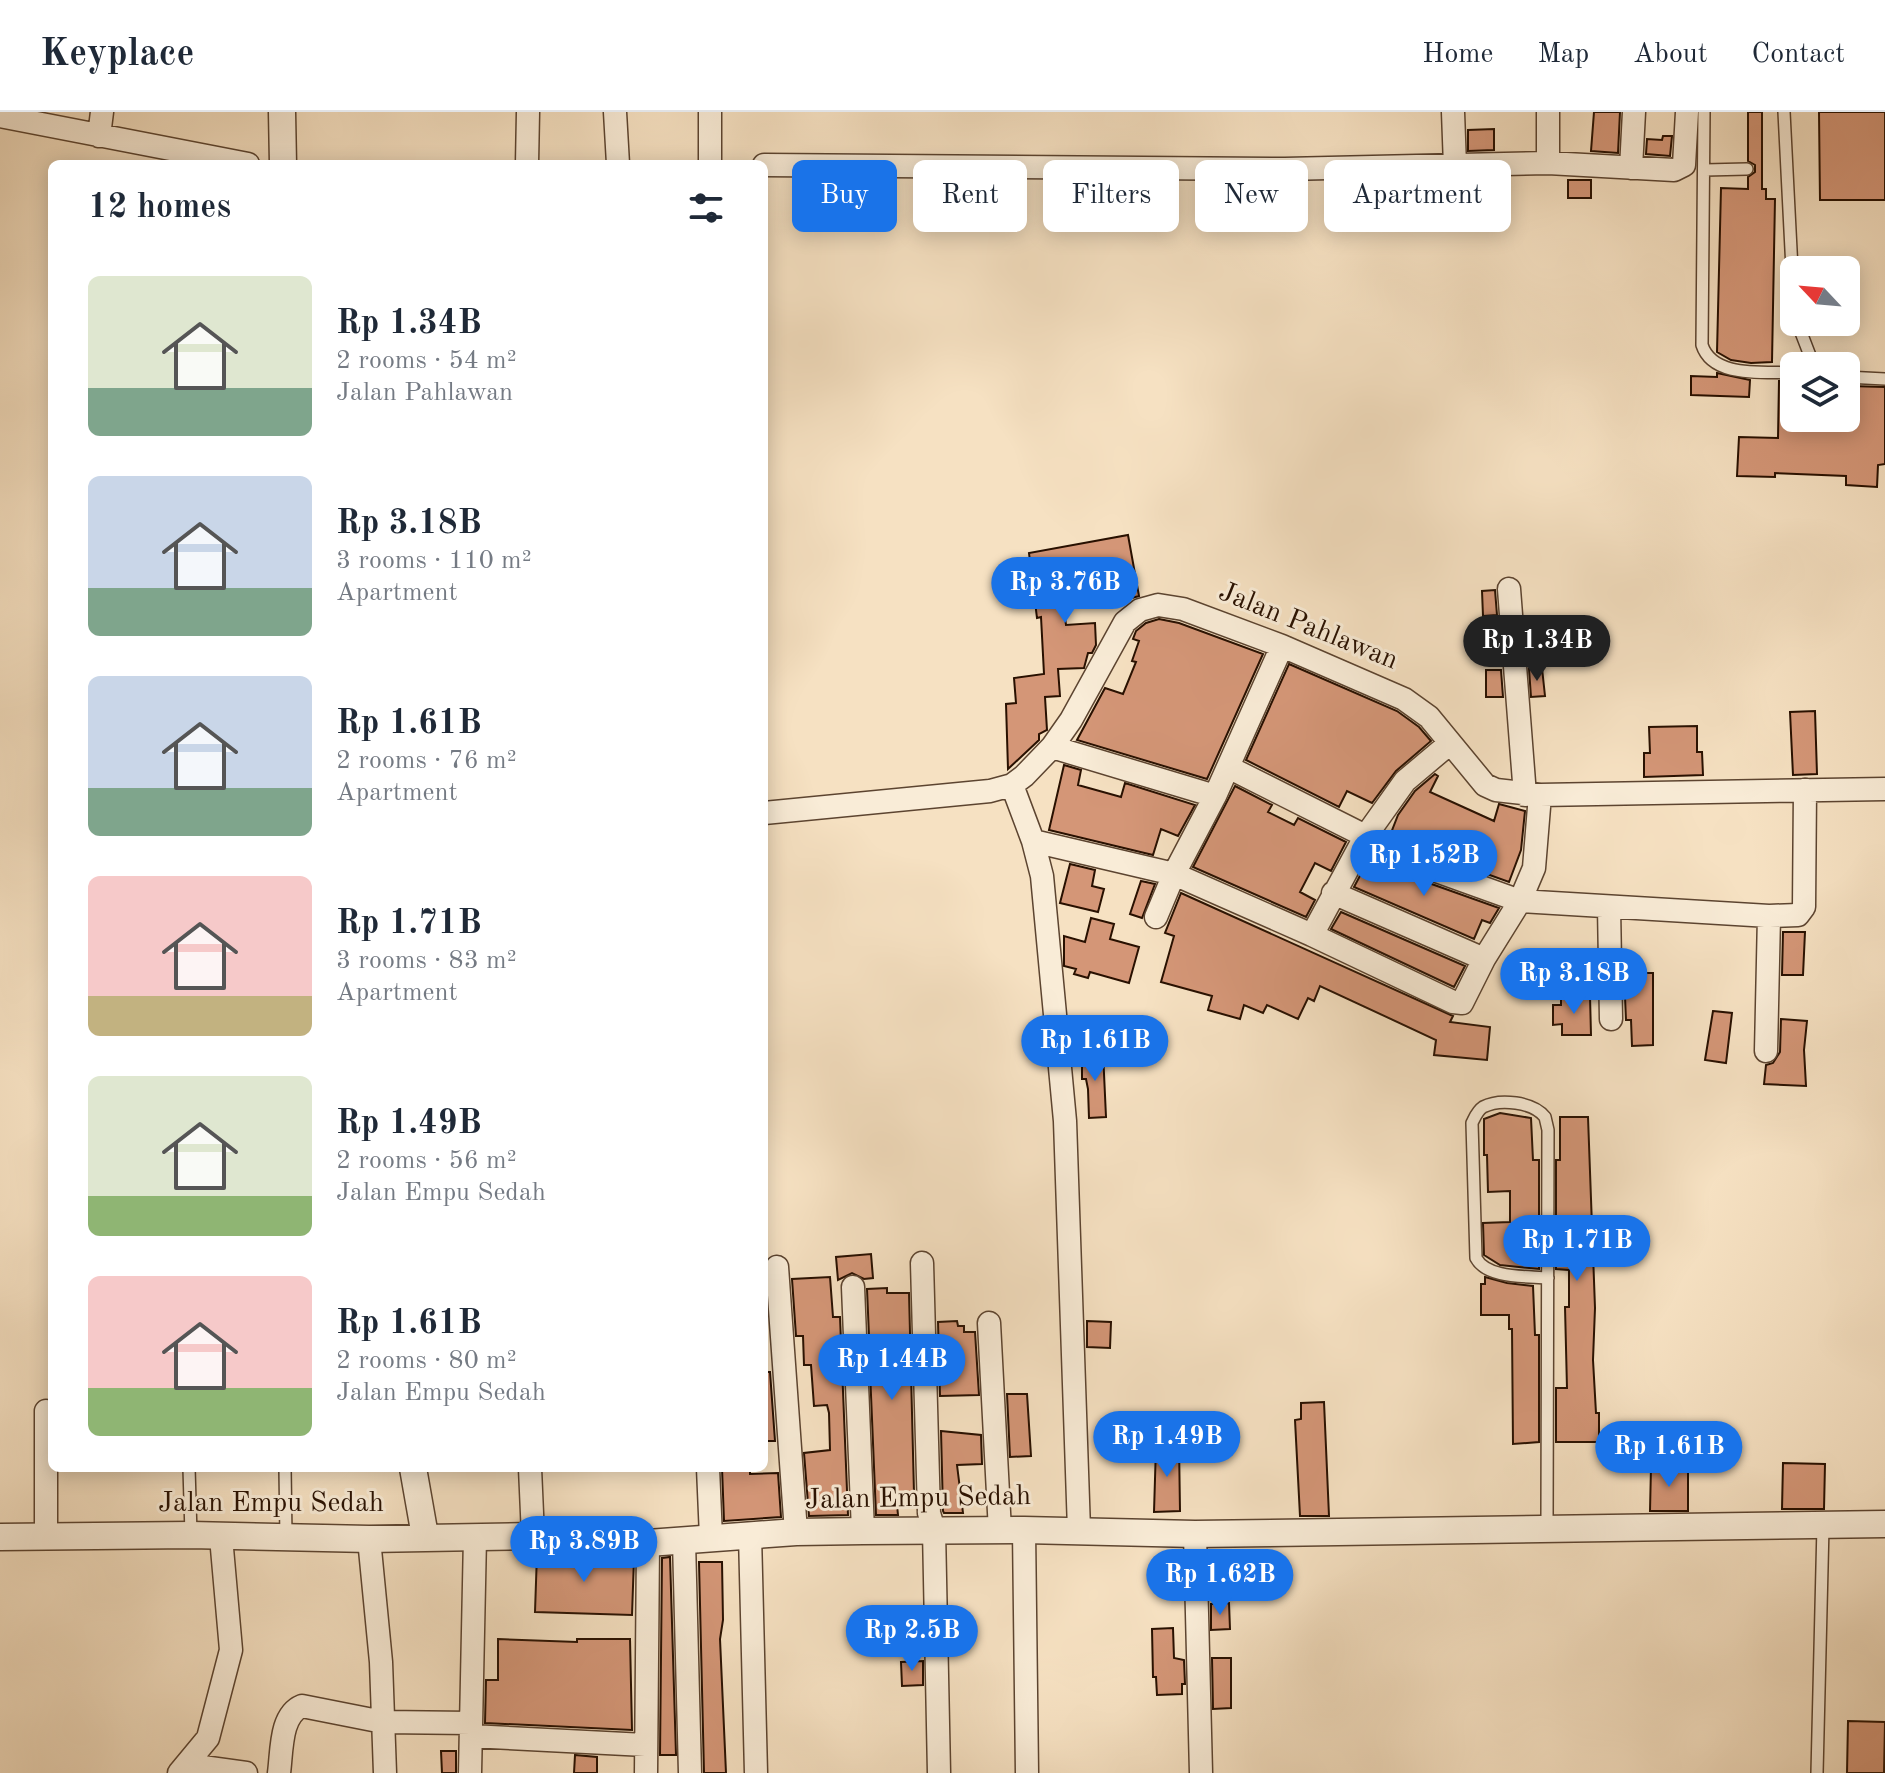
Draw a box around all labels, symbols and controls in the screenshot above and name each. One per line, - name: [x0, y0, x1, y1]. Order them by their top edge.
- text: Keyplace: [40, 36, 195, 74]
- text: Home: [1422, 41, 1493, 69]
- text: Map: [1537, 41, 1589, 69]
- text: About: [1633, 41, 1708, 69]
- text: Contact: [1752, 41, 1845, 69]
- chip: Buy: [792, 160, 897, 232]
- chip: Rent: [913, 160, 1027, 232]
- chip: Filters: [1043, 160, 1179, 232]
- chip: New: [1195, 160, 1308, 232]
- chip: Apartment: [1324, 160, 1511, 232]
- icon: filters: [684, 186, 728, 230]
- text: 12 homes: [88, 191, 231, 225]
- north arrow: [1780, 256, 1860, 336]
- map controls: [1780, 256, 1860, 432]
- text: Rp 1.34B: [336, 307, 482, 341]
- icon: home: [152, 308, 248, 404]
- text: 2 rooms · 54 m²: [336, 348, 517, 374]
- button: layers: [1780, 352, 1860, 432]
- text: Jalan Pahlawan: [336, 380, 513, 406]
- text: Rp 3.18B: [336, 507, 482, 541]
- icon: home: [152, 508, 248, 604]
- text: 3 rooms · 110 m²: [336, 548, 532, 574]
- pin: Rp 3.76B: [982, 557, 1148, 625]
- text: Rp 3.76B: [1009, 570, 1121, 596]
- street label: Jalan Pahlawan: [1214, 578, 1402, 676]
- text: Apartment: [336, 580, 458, 606]
- pin: Rp 1.34B: [1454, 615, 1620, 683]
- text: Rp 1.34B: [1481, 628, 1593, 654]
- text: Rp 1.61B: [336, 707, 482, 741]
- icon: home: [152, 708, 248, 804]
- text: 2 rooms · 76 m²: [336, 748, 517, 774]
- text: Apartment: [336, 780, 458, 806]
- pin: Rp 1.52B: [1341, 830, 1507, 898]
- text: Rp 1.52B: [1368, 843, 1480, 869]
- text: Rp 1.71B: [336, 907, 482, 941]
- icon: home: [152, 908, 248, 1004]
- text: 3 rooms · 83 m²: [336, 948, 517, 974]
- pin: Rp 3.18B: [1491, 948, 1657, 1016]
- text: Rp 3.18B: [1518, 961, 1630, 987]
- text: Apartment: [336, 980, 458, 1006]
- pin: Rp 1.61B: [1012, 1015, 1178, 1083]
- text: Rp 1.61B: [1039, 1028, 1151, 1054]
- text: Rp 1.49B: [336, 1107, 482, 1141]
- icon: home: [152, 1108, 248, 1204]
- text: 2 rooms · 56 m²: [336, 1148, 517, 1174]
- text: Jalan Empu Sedah: [336, 1180, 546, 1206]
- pin: Rp 1.71B: [1494, 1215, 1660, 1283]
- text: Rp 1.71B: [1521, 1228, 1633, 1254]
- text: Rp 1.61B: [336, 1307, 482, 1341]
- icon: home: [152, 1308, 248, 1404]
- pin: Rp 1.44B: [809, 1334, 975, 1402]
- text: Rp 1.44B: [836, 1347, 948, 1373]
- text: 2 rooms · 80 m²: [336, 1348, 517, 1374]
- text: Jalan Empu Sedah: [336, 1380, 546, 1406]
- pin: Rp 1.49B: [1084, 1411, 1250, 1479]
- pin: Rp 1.61B: [1586, 1421, 1752, 1489]
- text: Rp 1.49B: [1111, 1424, 1223, 1450]
- text: Rp 1.61B: [1613, 1434, 1725, 1460]
- street label: Jalan Empu Sedah: [805, 1483, 1031, 1515]
- street label: Jalan Empu Sedah: [158, 1490, 384, 1518]
- pin: Rp 3.89B: [501, 1516, 667, 1584]
- text: Rp 3.89B: [528, 1529, 640, 1555]
- pin: Rp 1.62B: [1137, 1549, 1303, 1617]
- text: Rp 1.62B: [1164, 1562, 1276, 1588]
- pin: Rp 2.5B: [838, 1605, 986, 1673]
- text: Rp 2.5B: [864, 1618, 960, 1644]

